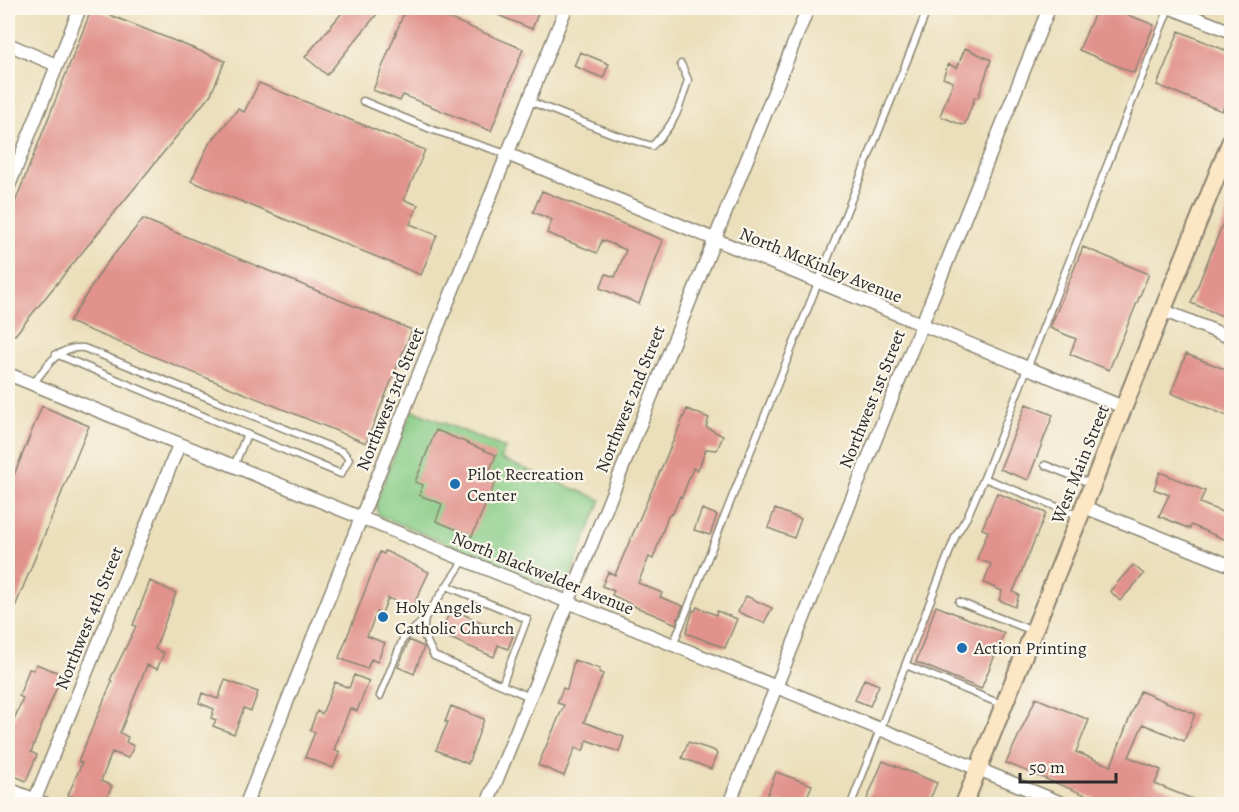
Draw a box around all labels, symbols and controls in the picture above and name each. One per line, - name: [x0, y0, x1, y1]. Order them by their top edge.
- street label: North McKinley Avenue: [736, 221, 906, 309]
- street label: Northwest 2nd Street: [590, 322, 671, 476]
- street label: Northwest 3rd Street: [350, 324, 430, 474]
- street label: Northwest 1st Street: [833, 326, 911, 472]
- street label: West Main Street: [1045, 401, 1115, 528]
- place label: Pilot Recreation Center: [467, 462, 584, 507]
- marker: Pilot Recreation Center: [448, 477, 462, 491]
- street label: North Blackwelder Avenue: [448, 525, 638, 621]
- street label: Northwest 4th Street: [49, 543, 129, 693]
- place label: Holy Angels Catholic Church: [395, 595, 515, 640]
- marker: Holy Angels Catholic Church: [376, 610, 390, 624]
- place label: Action Printing: [973, 636, 1087, 660]
- marker: Action Printing: [955, 641, 969, 655]
- scale bar: [1020, 746, 1116, 784]
- text: 50 m: [1029, 755, 1065, 779]

